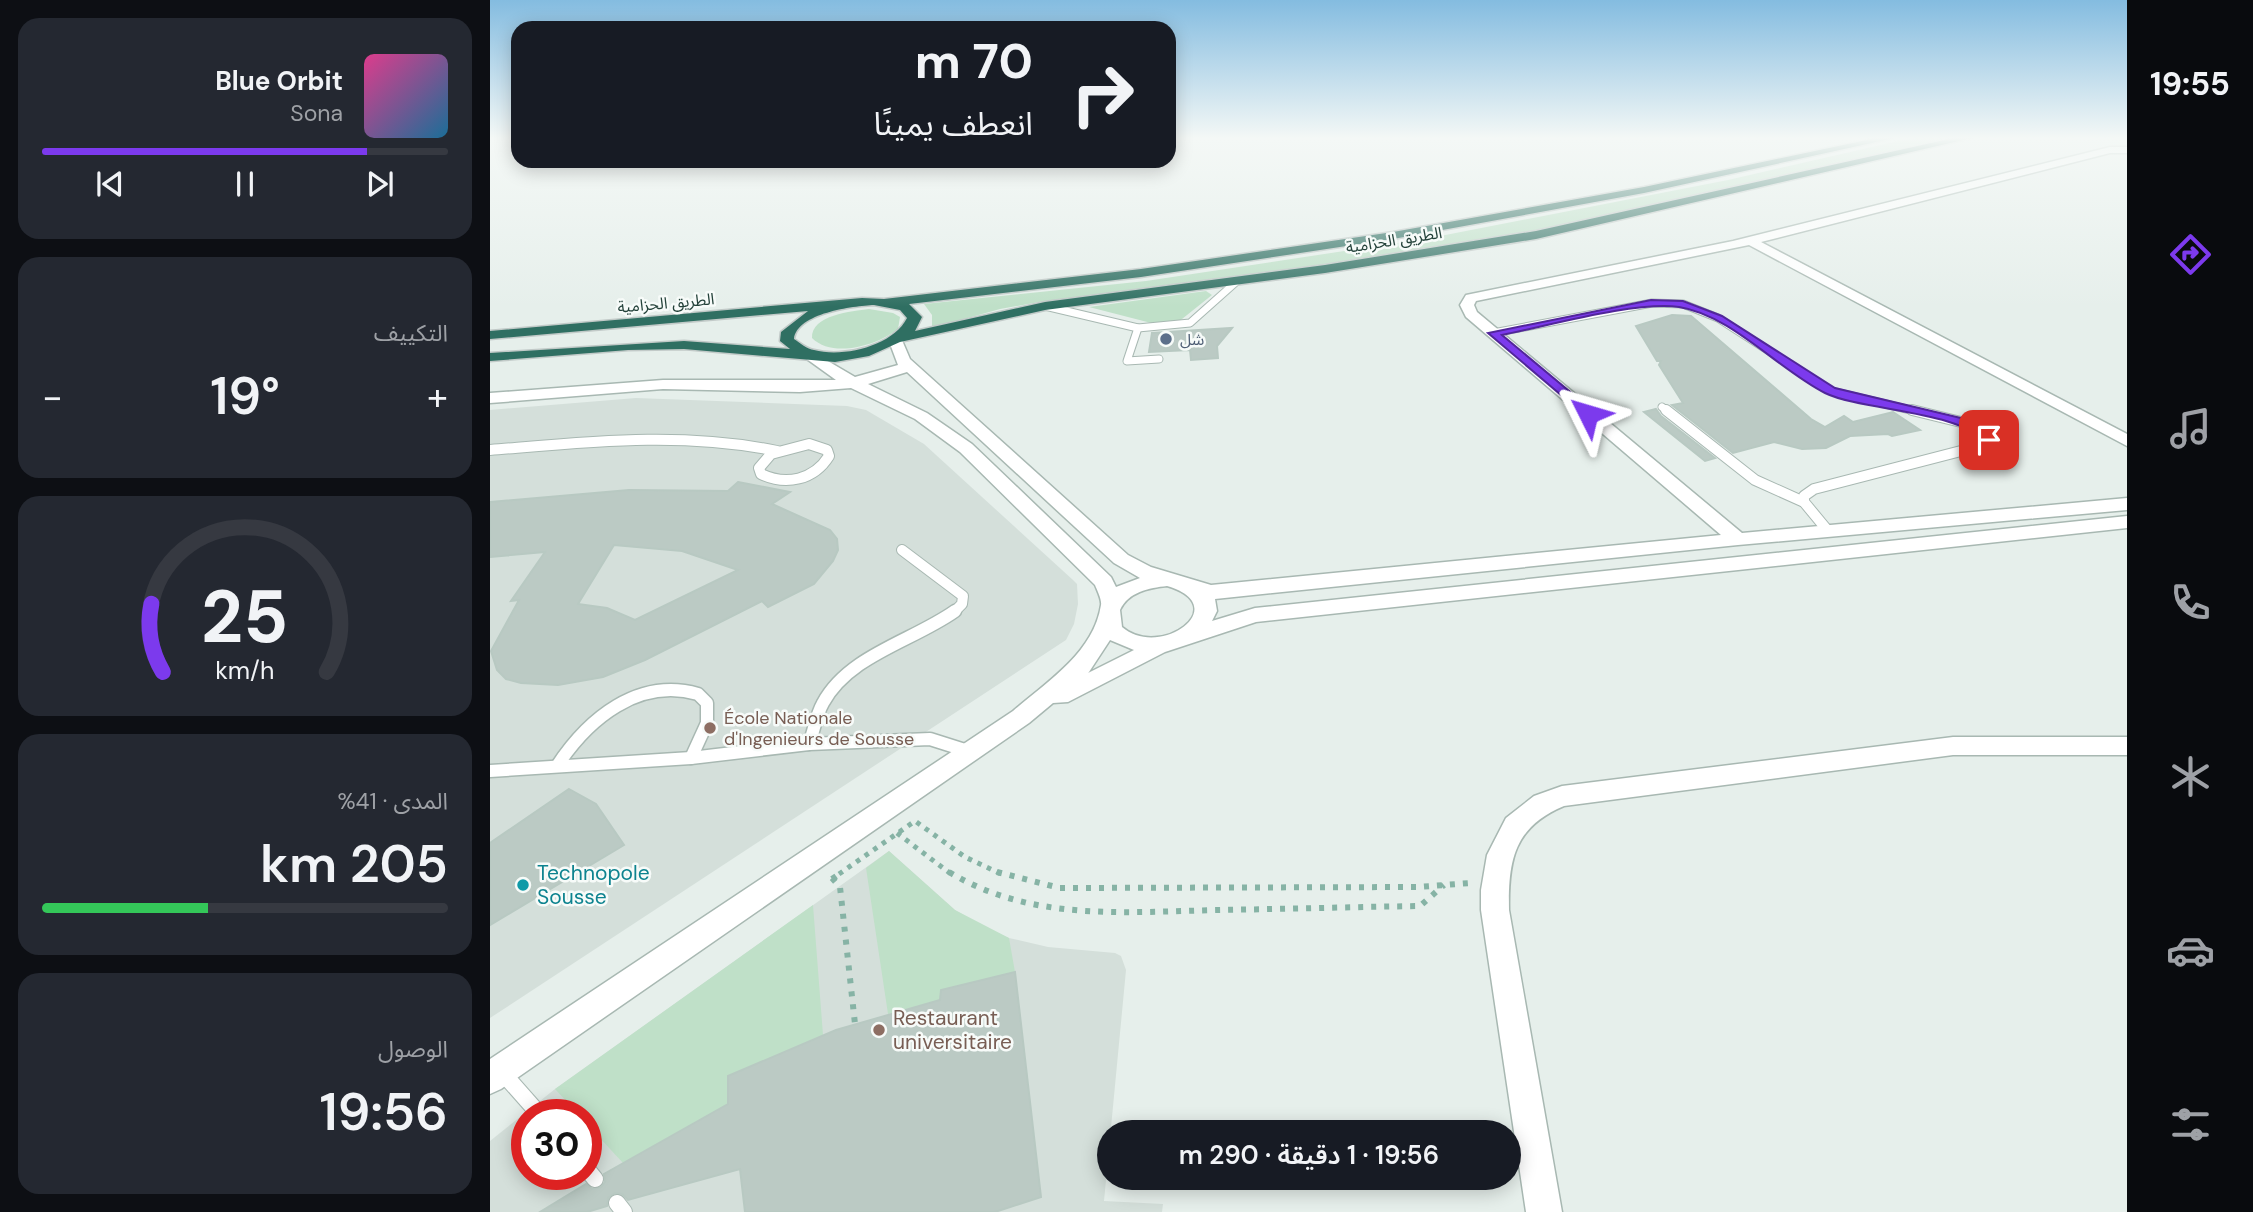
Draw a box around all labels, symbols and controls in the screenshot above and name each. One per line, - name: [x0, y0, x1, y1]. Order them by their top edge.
- text: 70 m: [915, 29, 1033, 93]
- icon: right: [1057, 49, 1148, 140]
- text: 19:55: [2150, 63, 2230, 105]
- text: Blue Orbit: [215, 64, 343, 98]
- text: Sona: [290, 98, 343, 128]
- text: انعطف يمينًا: [873, 103, 1033, 145]
- icon: previous: [91, 165, 129, 203]
- icon: pause: [226, 165, 264, 203]
- icon: next: [361, 165, 399, 203]
- street label: الطريق الحزامية: [1344, 222, 1444, 258]
- icon: directions: [2166, 230, 2215, 279]
- street label: الطريق الحزامية: [617, 288, 715, 318]
- text: التكييف: [374, 318, 448, 348]
- place label: شل: [1180, 329, 1204, 350]
- marker: شل: [1158, 331, 1174, 347]
- text: 19°: [210, 362, 280, 430]
- text: −: [42, 372, 63, 422]
- text: +: [427, 372, 448, 422]
- position arrow: [1551, 377, 1625, 451]
- icon: music: [2166, 404, 2215, 453]
- pin: [1959, 410, 2019, 470]
- icon: arrive: [1970, 421, 2008, 459]
- text: 25: [201, 570, 289, 665]
- icon: phone: [2166, 578, 2215, 627]
- text: km/h: [215, 654, 275, 687]
- place label: École Nationale d'Ingenieurs de Sousse: [724, 706, 914, 751]
- marker: École Nationale d'Ingenieurs de Sousse: [702, 720, 718, 736]
- icon: climate: [2166, 752, 2215, 801]
- text: المدى · 41%: [338, 786, 448, 816]
- text: 205 km: [260, 830, 448, 898]
- place label: Technopole Sousse: [537, 859, 650, 911]
- marker: Technopole Sousse: [515, 877, 531, 893]
- icon: car: [2166, 926, 2215, 975]
- place label: Restaurant universitaire: [893, 1004, 1012, 1056]
- marker: Restaurant universitaire: [871, 1022, 887, 1038]
- text: الوصول: [378, 1034, 448, 1064]
- text: 19:56: [320, 1078, 448, 1146]
- speed limit sign: 30: [511, 1099, 602, 1190]
- icon: filters: [2166, 1100, 2215, 1149]
- text: 19:56 · 1 دقيقة · 290 m: [1179, 1138, 1439, 1172]

